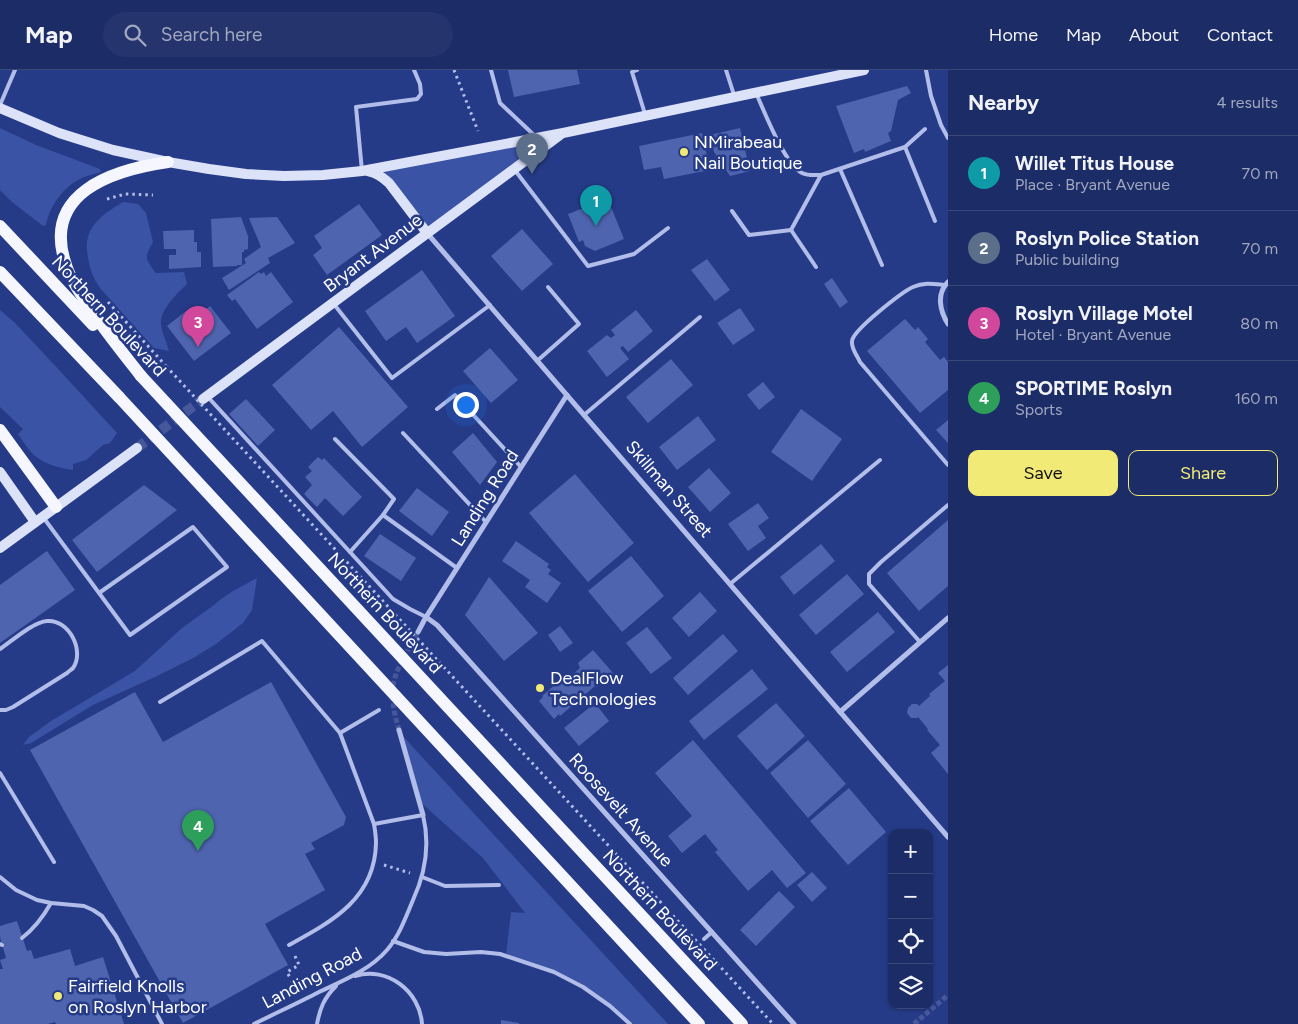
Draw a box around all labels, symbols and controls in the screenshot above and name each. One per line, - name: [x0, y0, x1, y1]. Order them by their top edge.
- search box: [103, 12, 453, 57]
- text: Map: [25, 20, 73, 49]
- icon: search: [121, 21, 149, 49]
- text: Search here: [161, 23, 262, 46]
- text: Home: [989, 24, 1038, 46]
- text: Map: [1066, 24, 1101, 46]
- text: About: [1129, 24, 1179, 46]
- text: Contact: [1207, 24, 1273, 46]
- text: Nearby: [968, 90, 1039, 115]
- text: 4 results: [1217, 93, 1278, 112]
- place label: NMirabeau Nail Boutique: [694, 131, 803, 174]
- pin: 2: [516, 133, 548, 174]
- marker: NMirabeau Nail Boutique: [678, 146, 690, 158]
- text: Willet Titus House: [1015, 152, 1174, 175]
- text: 1: [981, 164, 987, 183]
- text: 70 m: [1242, 164, 1278, 183]
- text: Place · Bryant Avenue: [1015, 175, 1170, 194]
- pin: 1: [580, 185, 612, 226]
- street label: Bryant Avenue: [319, 209, 427, 297]
- text: Roslyn Police Station: [1015, 227, 1199, 250]
- text: 2: [979, 239, 989, 258]
- text: 70 m: [1242, 239, 1278, 258]
- text: Public building: [1015, 250, 1119, 269]
- street label: Northern Boulevard: [47, 251, 171, 381]
- text: Roslyn Village Motel: [1015, 302, 1193, 325]
- pin: 3: [182, 306, 214, 347]
- text: 3: [980, 314, 988, 333]
- text: 80 m: [1240, 314, 1278, 333]
- text: Hotel · Bryant Avenue: [1015, 325, 1171, 344]
- text: SPORTIME Roslyn: [1015, 377, 1172, 400]
- text: 4: [979, 389, 989, 408]
- text: 160 m: [1235, 389, 1278, 408]
- your location: [453, 392, 479, 418]
- text: Sports: [1015, 400, 1062, 419]
- street label: Skillman Street: [621, 436, 717, 542]
- street label: Landing Road: [447, 446, 523, 550]
- button: Save: [968, 450, 1118, 496]
- button: Share: [1128, 450, 1278, 496]
- street label: Northern Boulevard: [323, 548, 447, 678]
- place label: DealFlow Technologies: [550, 667, 656, 710]
- marker: DealFlow Technologies: [534, 682, 546, 694]
- street label: Roosevelt Avenue: [564, 749, 678, 871]
- pin: 4: [182, 810, 214, 851]
- map controls: [888, 829, 933, 1009]
- button: +: [888, 829, 933, 874]
- street label: Northern Boulevard: [598, 845, 722, 975]
- button: −: [888, 874, 933, 919]
- button: locate: [888, 919, 933, 964]
- street label: Landing Road: [258, 943, 366, 1013]
- button: layers: [888, 964, 933, 1009]
- place label: Fairfield Knolls on Roslyn Harbor: [68, 975, 207, 1018]
- marker: Fairfield Knolls on Roslyn Harbor: [52, 990, 64, 1002]

